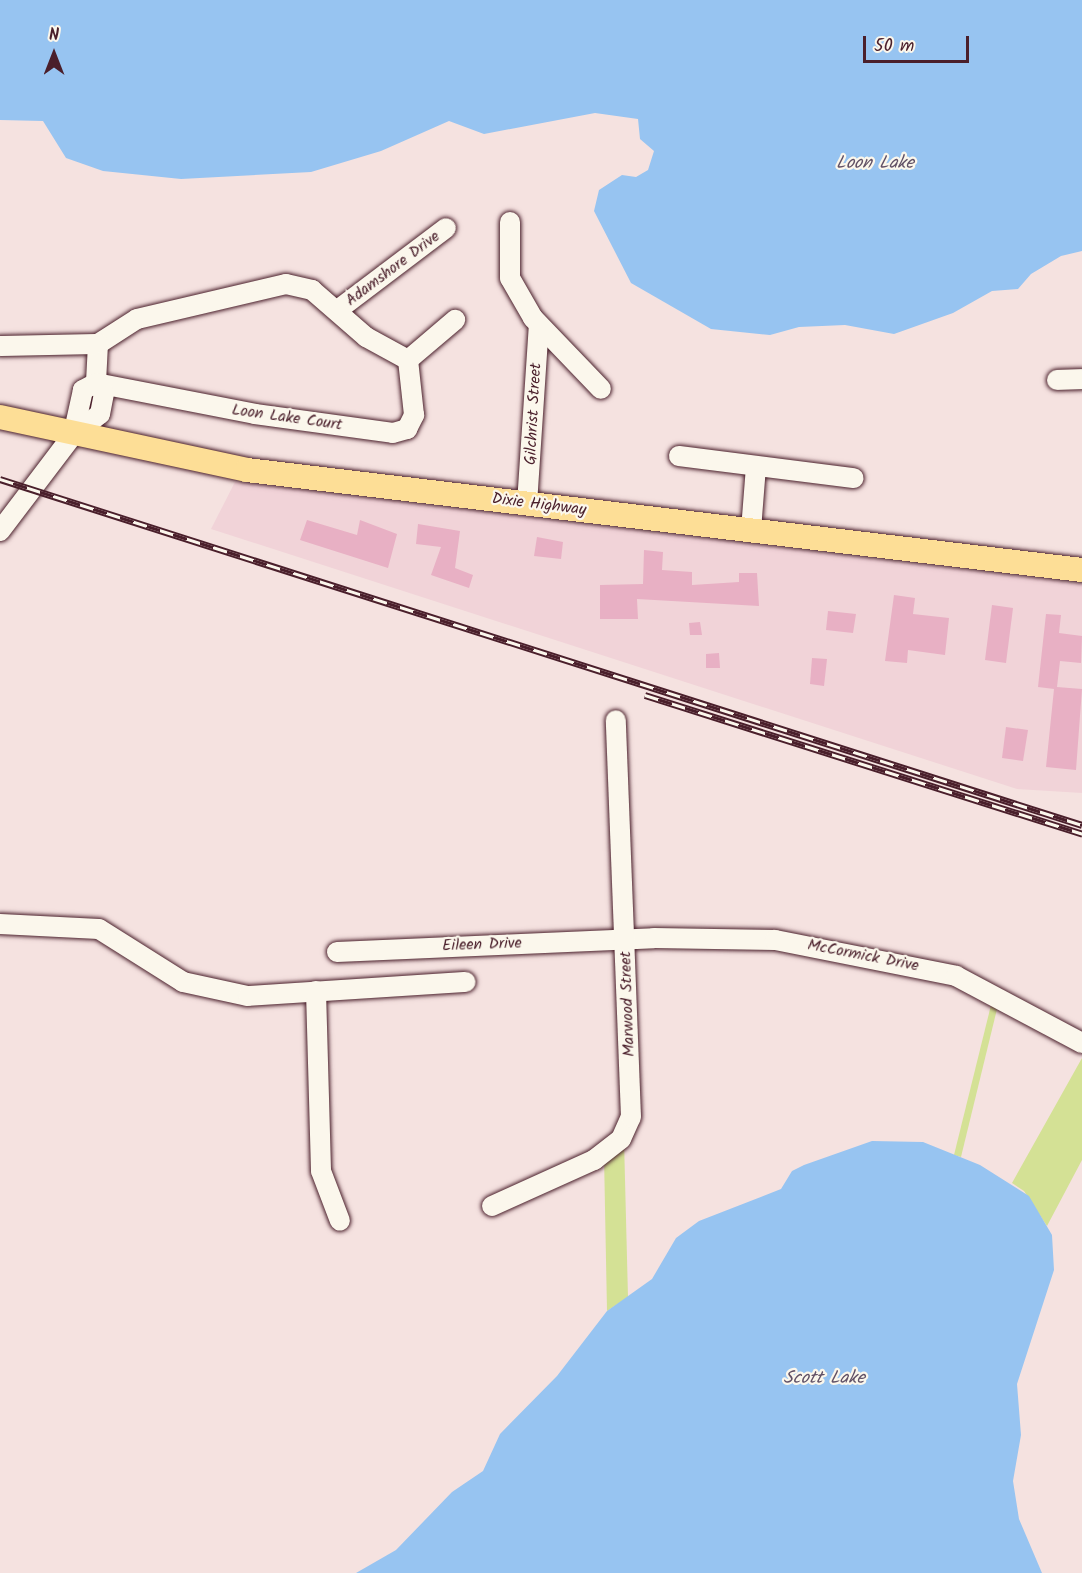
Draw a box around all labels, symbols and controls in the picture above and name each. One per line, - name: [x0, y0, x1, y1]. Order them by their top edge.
- text: N: [49, 23, 59, 48]
- north arrow: [24, 24, 84, 84]
- scale bar: [866, 24, 972, 62]
- text: 50 m: [874, 32, 914, 61]
- water label: Loon Lake: [836, 153, 914, 175]
- street label: Adamshore Drive: [342, 227, 444, 311]
- street label: Gilchrist Street: [522, 362, 546, 466]
- street label: Loon Lake Court: [230, 401, 344, 435]
- street label: Dixie Highway: [491, 490, 587, 520]
- street label: Eileen Drive: [442, 934, 522, 956]
- street label: McCormick Drive: [806, 936, 920, 976]
- street label: Marwood Street: [617, 951, 639, 1057]
- water label: Scott Lake: [783, 1368, 865, 1390]

